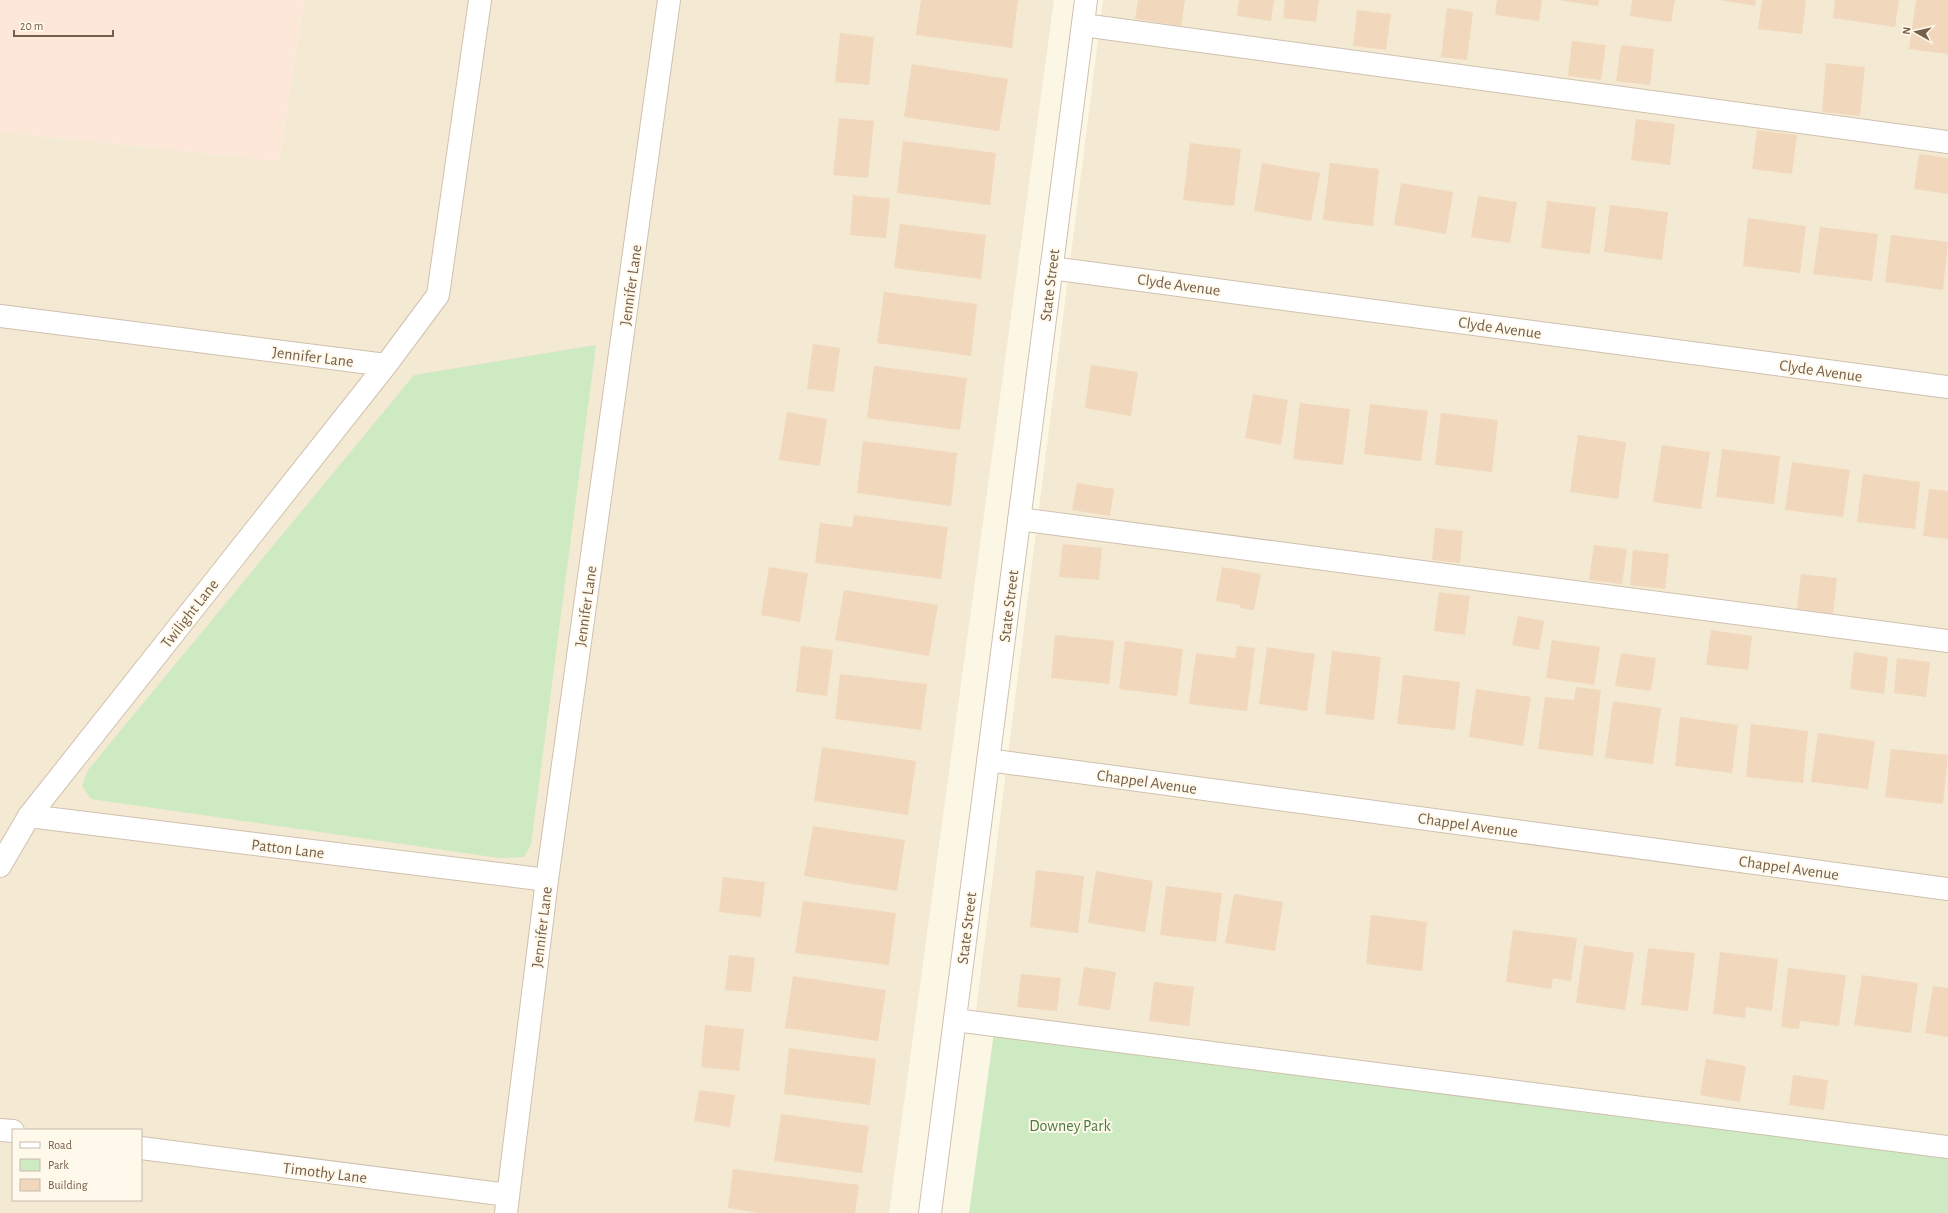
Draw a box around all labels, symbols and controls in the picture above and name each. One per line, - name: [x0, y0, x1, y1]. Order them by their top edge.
- scale bar: [14, 12, 113, 38]
- north arrow: [1896, 12, 1936, 52]
- text: 20 m: [20, 20, 43, 32]
- text: N: [1901, 26, 1913, 35]
- street label: Jennifer Lane: [617, 244, 645, 327]
- street label: State Street: [1038, 248, 1062, 322]
- street label: Clyde Avenue: [1136, 271, 1221, 300]
- street label: Clyde Avenue: [1457, 314, 1542, 343]
- street label: Jennifer Lane: [271, 344, 354, 370]
- street label: Clyde Avenue: [1778, 357, 1863, 386]
- street label: Jennifer Lane: [572, 565, 600, 648]
- street label: State Street: [997, 569, 1021, 643]
- street label: Twilight Lane: [158, 576, 222, 651]
- street label: Chappel Avenue: [1096, 767, 1198, 797]
- street label: Chappel Avenue: [1417, 810, 1519, 840]
- street label: Patton Lane: [250, 837, 325, 861]
- street label: Chappel Avenue: [1738, 853, 1840, 883]
- street label: Jennifer Lane: [529, 886, 555, 969]
- street label: State Street: [955, 891, 979, 965]
- park label: Downey Park: [1029, 1118, 1111, 1135]
- legend: [12, 1129, 142, 1201]
- text: Road: [48, 1139, 72, 1151]
- text: Park: [48, 1159, 69, 1171]
- street label: Timothy Lane: [282, 1160, 368, 1187]
- text: Building: [48, 1179, 88, 1191]

